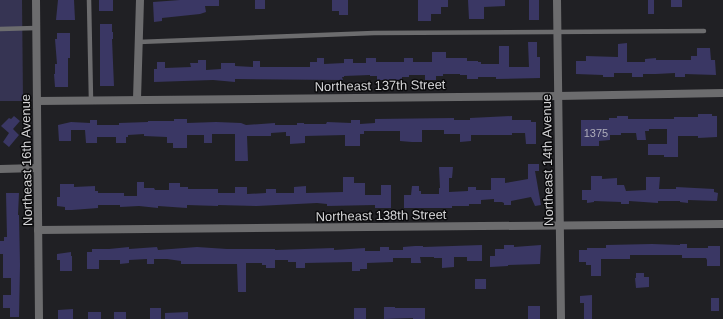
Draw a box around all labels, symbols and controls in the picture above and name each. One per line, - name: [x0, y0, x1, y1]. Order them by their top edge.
- street label: Northeast 137th Street: [314, 77, 446, 94]
- street label: Northeast 16th Avenue: [18, 94, 35, 226]
- street label: Northeast 14th Avenue: [539, 94, 556, 226]
- house number: 1375: [584, 127, 608, 139]
- street label: Northeast 138th Street: [315, 207, 447, 224]

